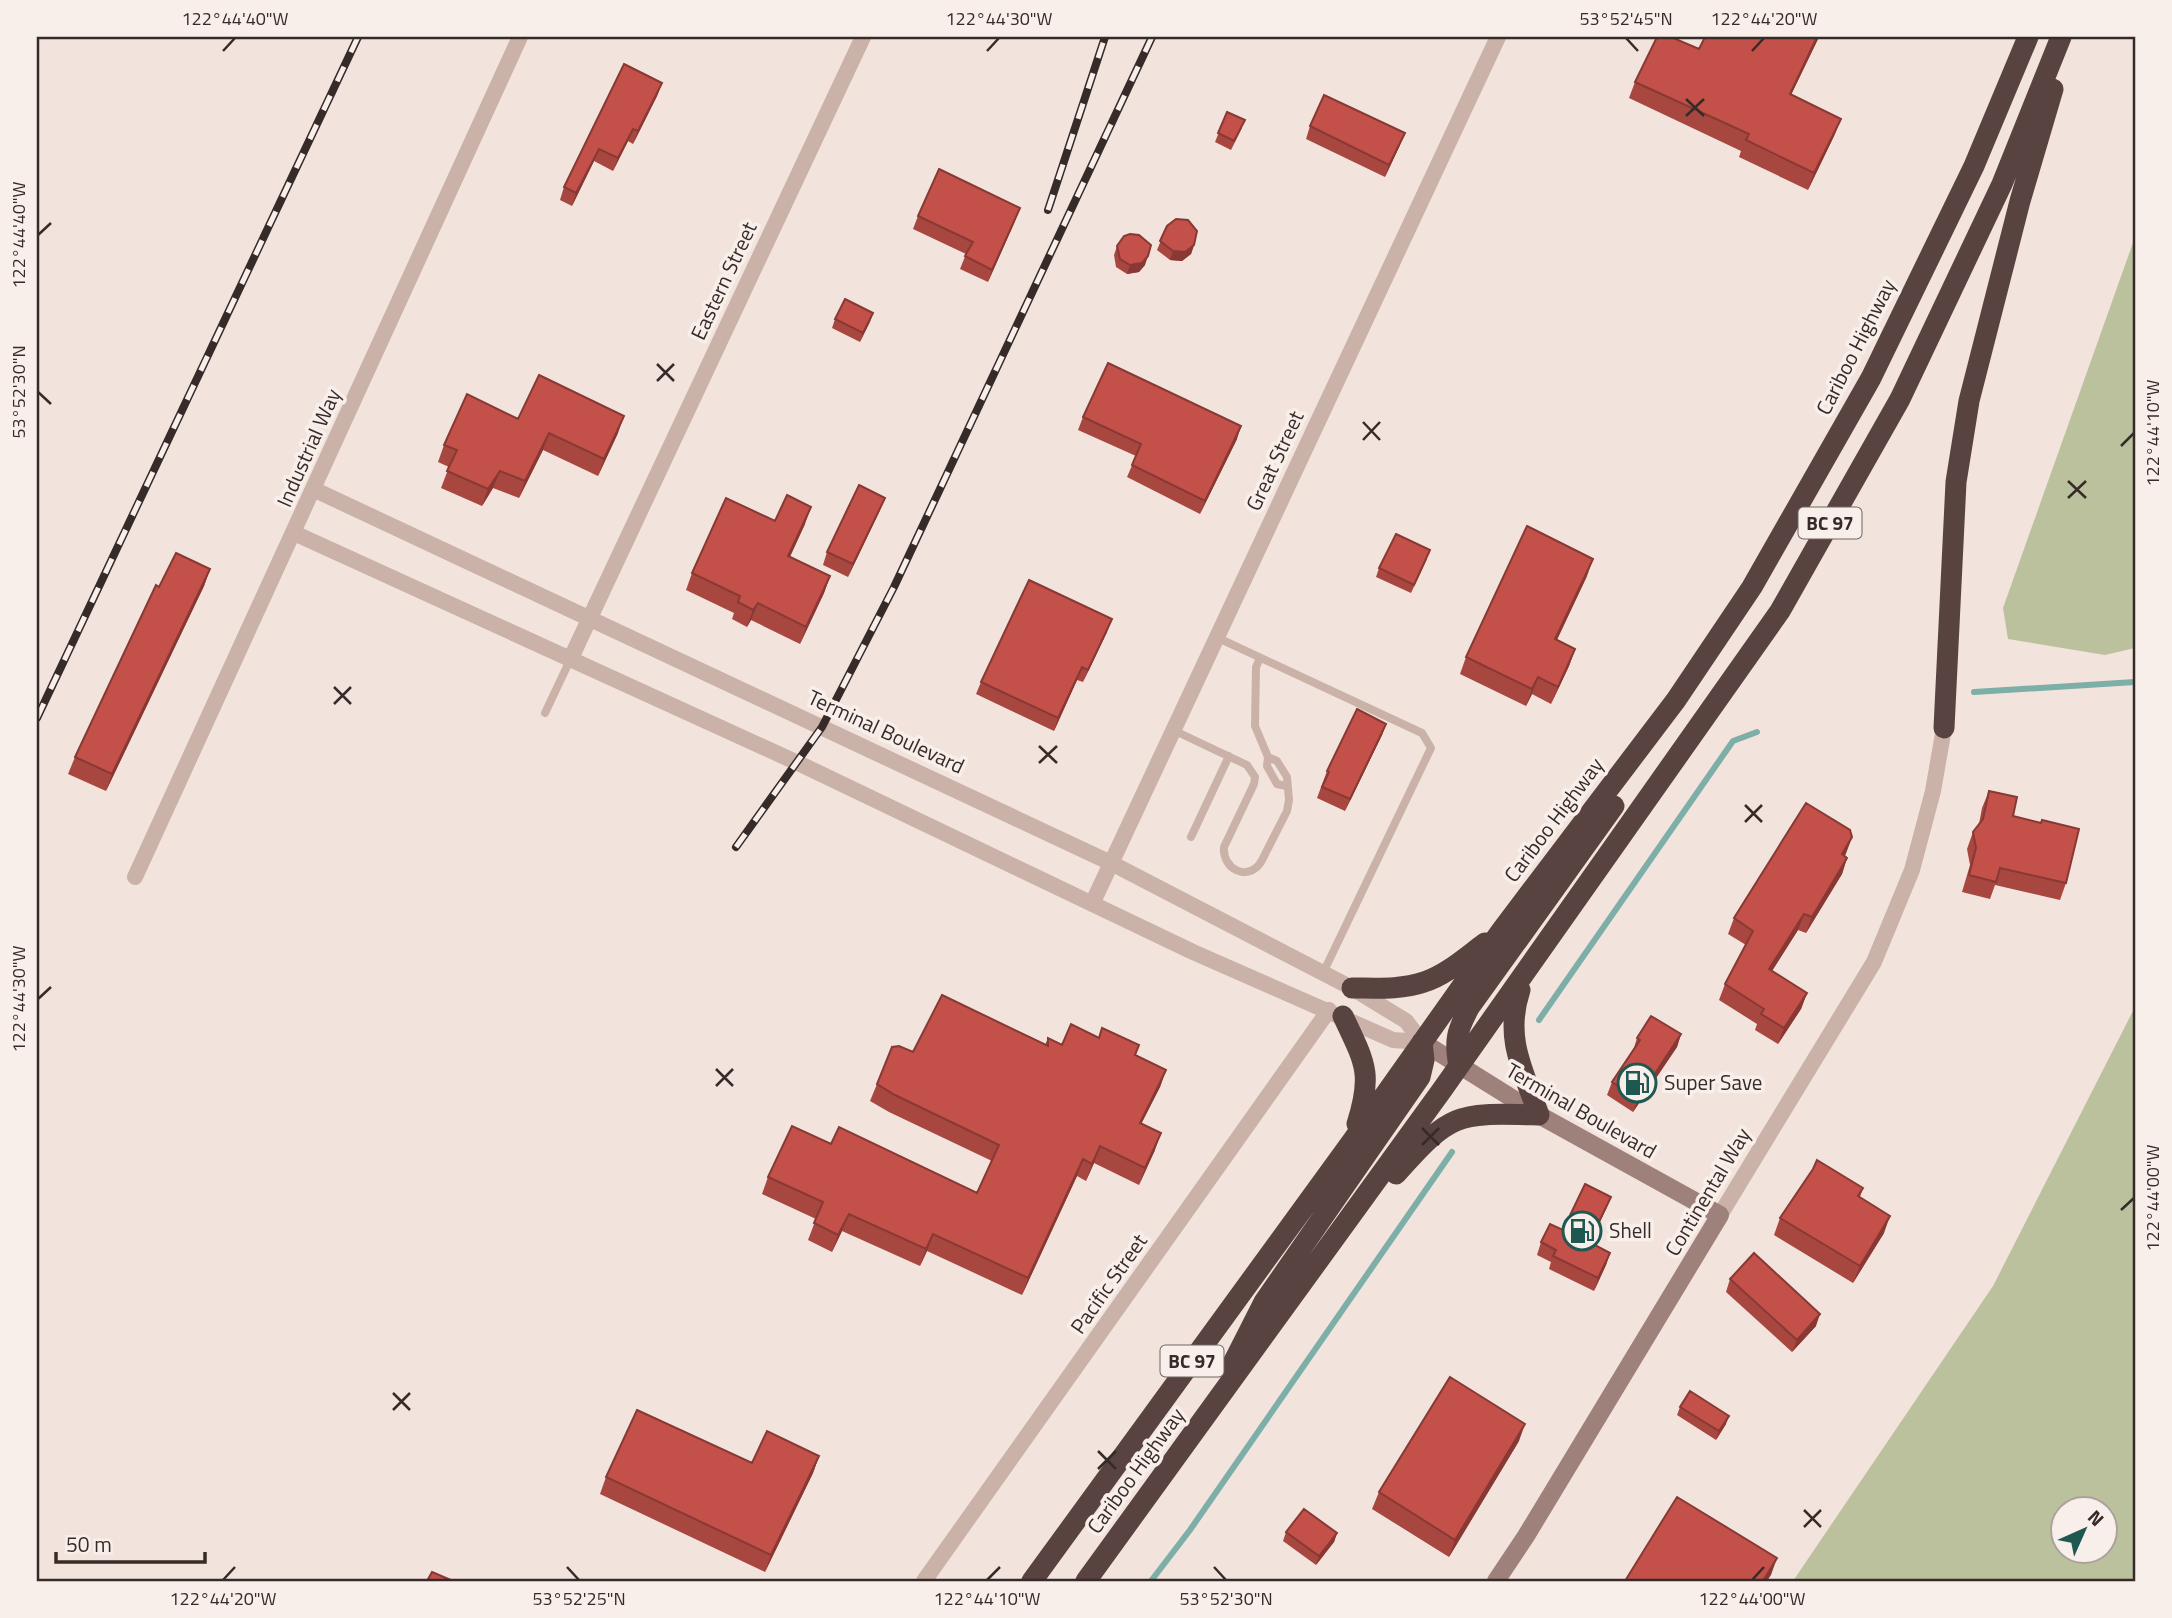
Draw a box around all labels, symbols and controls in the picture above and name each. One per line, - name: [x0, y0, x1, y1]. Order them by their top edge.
- text: 122°44'40"W: [181, 5, 289, 32]
- text: 122°44'30"W: [945, 5, 1053, 32]
- text: 53°52'45"N: [1579, 5, 1673, 32]
- text: 122°44'20"W: [1710, 5, 1818, 32]
- text: 122°44'40"W: [5, 181, 32, 289]
- street label: Eastern Street: [682, 216, 765, 345]
- street label: Cariboo Highway: [1807, 273, 1903, 420]
- text: 53°52'30"N: [5, 345, 32, 439]
- text: 122°44'10"W: [2139, 379, 2166, 487]
- street label: Industrial Way: [268, 383, 348, 512]
- street label: Great Street: [1237, 405, 1312, 516]
- road number: BC 97: [1798, 508, 1862, 538]
- street label: Terminal Boulevard: [803, 681, 970, 781]
- street label: Cariboo Highway: [1496, 750, 1611, 888]
- text: 122°44'30"W: [5, 945, 32, 1053]
- street label: Terminal Boulevard: [1500, 1054, 1663, 1166]
- fuel station icon: Super Save: [1616, 1062, 1658, 1104]
- place label: Super Save: [1664, 1066, 1762, 1098]
- street label: Continental Way: [1656, 1121, 1758, 1262]
- text: 122°44'00"W: [2139, 1144, 2166, 1252]
- fuel station icon: Shell: [1561, 1210, 1603, 1252]
- place label: Shell: [1609, 1214, 1652, 1246]
- street label: Pacific Street: [1062, 1226, 1155, 1340]
- road number: BC 97: [1160, 1345, 1224, 1376]
- street label: Cariboo Highway: [1078, 1401, 1192, 1540]
- north arrow: [2050, 1496, 2120, 1566]
- text: N: [2081, 1503, 2111, 1533]
- scale bar: [56, 1520, 205, 1564]
- text: 50 m: [66, 1528, 112, 1560]
- text: 122°44'20"W: [169, 1585, 277, 1612]
- text: 53°52'25"N: [532, 1585, 626, 1612]
- text: 122°44'10"W: [933, 1585, 1041, 1612]
- text: 53°52'30"N: [1179, 1585, 1273, 1612]
- text: 122°44'00"W: [1698, 1585, 1806, 1612]

